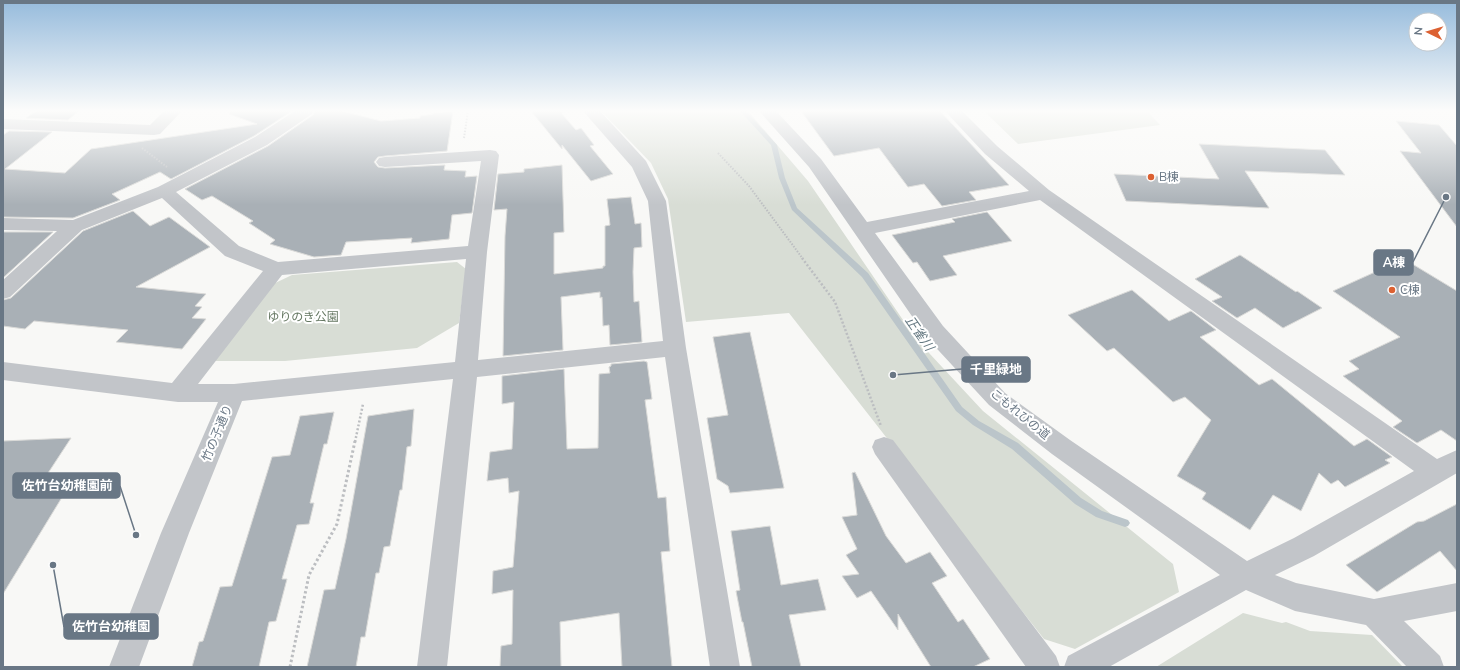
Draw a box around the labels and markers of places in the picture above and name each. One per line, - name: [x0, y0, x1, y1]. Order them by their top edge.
- place label: B棟: [1159, 169, 1179, 185]
- marker: B棟: [1146, 172, 1156, 182]
- callout: A棟: [1374, 250, 1413, 275]
- place label: C棟: [1400, 282, 1420, 298]
- marker: C棟: [1387, 285, 1397, 295]
- callout: 千里緑地: [962, 357, 1030, 382]
- callout: 佐竹台幼稚園前: [13, 473, 120, 498]
- callout: 佐竹台幼稚園: [64, 614, 158, 639]

